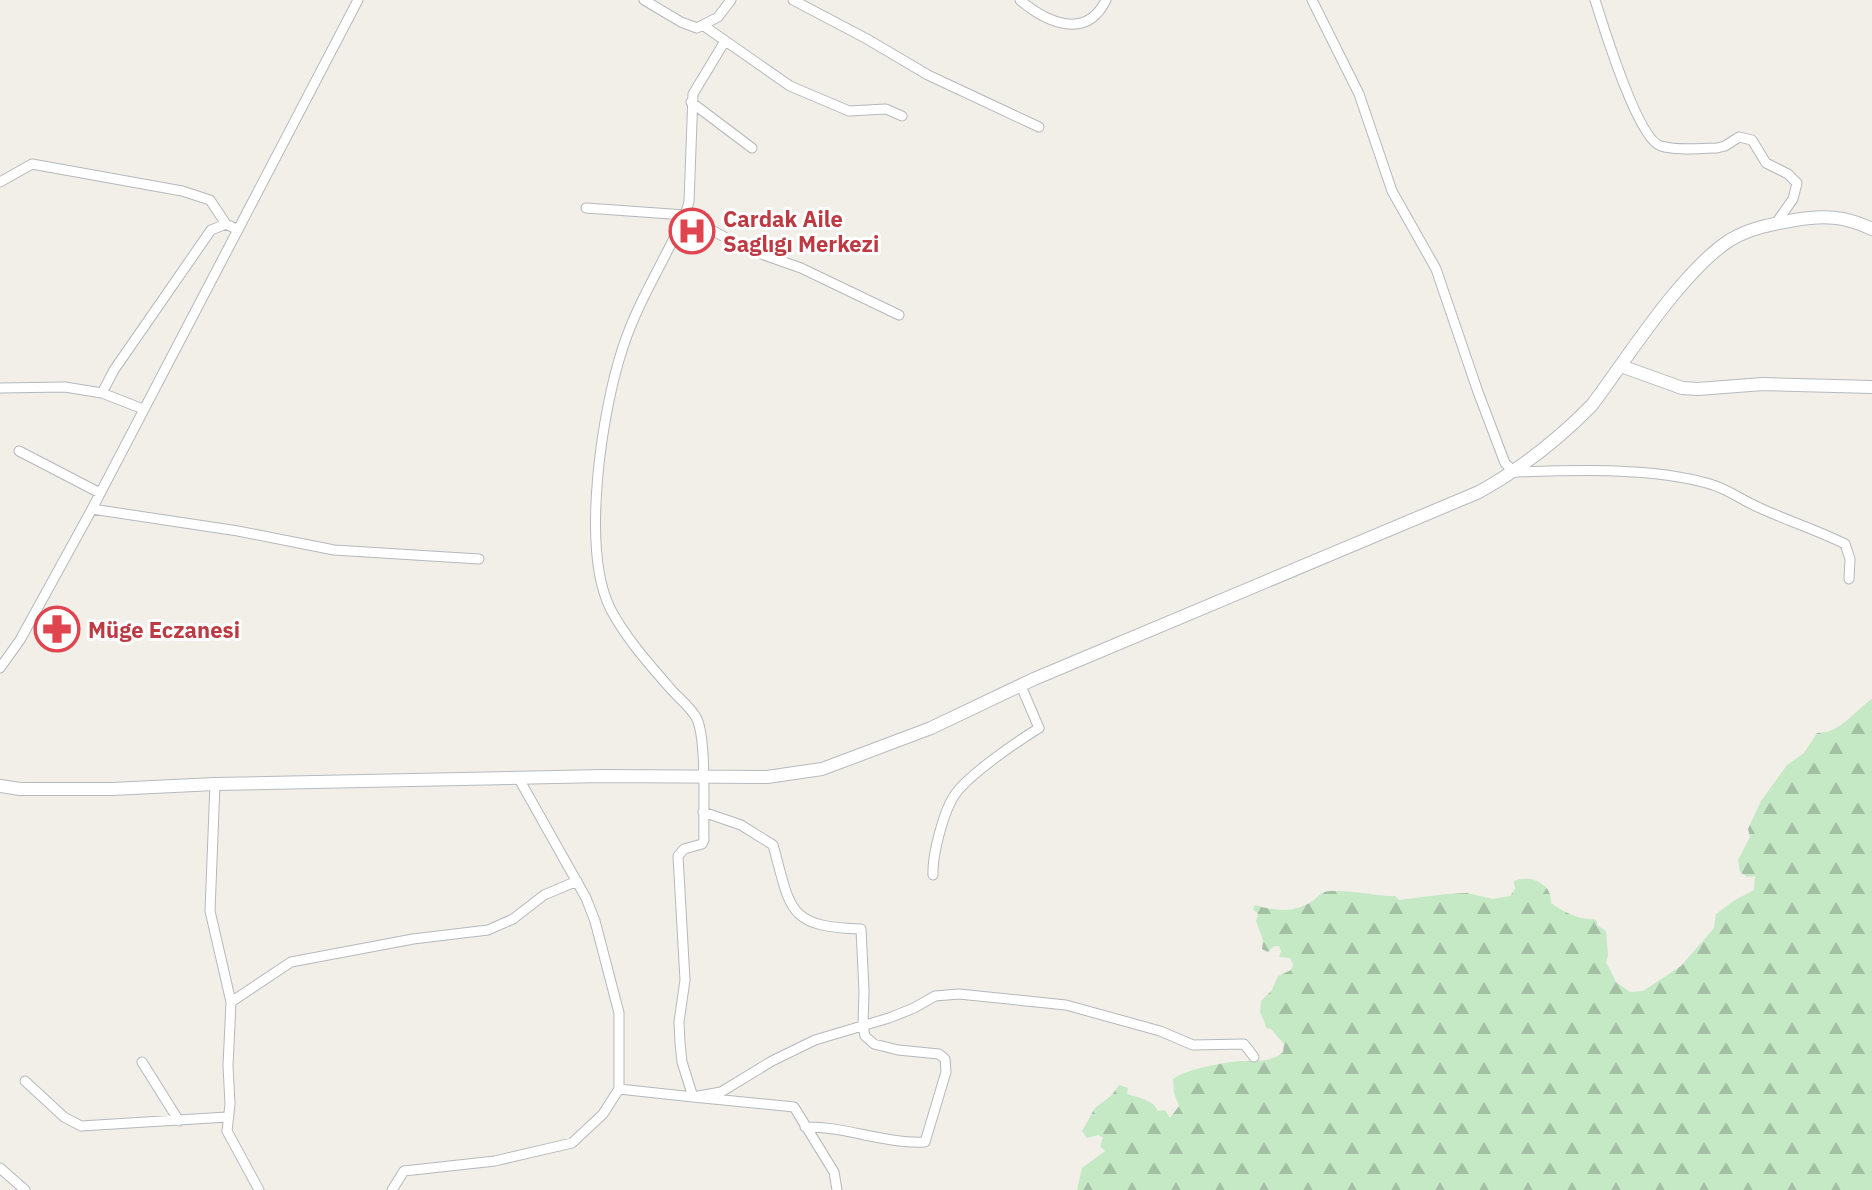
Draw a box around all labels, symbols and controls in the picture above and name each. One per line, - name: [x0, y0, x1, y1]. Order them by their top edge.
- place label: Cardak Aile Saglıgı Merkezi: [723, 204, 879, 258]
- hospital icon: Cardak Aile Saglıgı Merkezi: [668, 207, 716, 255]
- pharmacy icon: Müge Eczanesi: [33, 605, 81, 653]
- place label: Müge Eczanesi: [88, 615, 240, 644]

